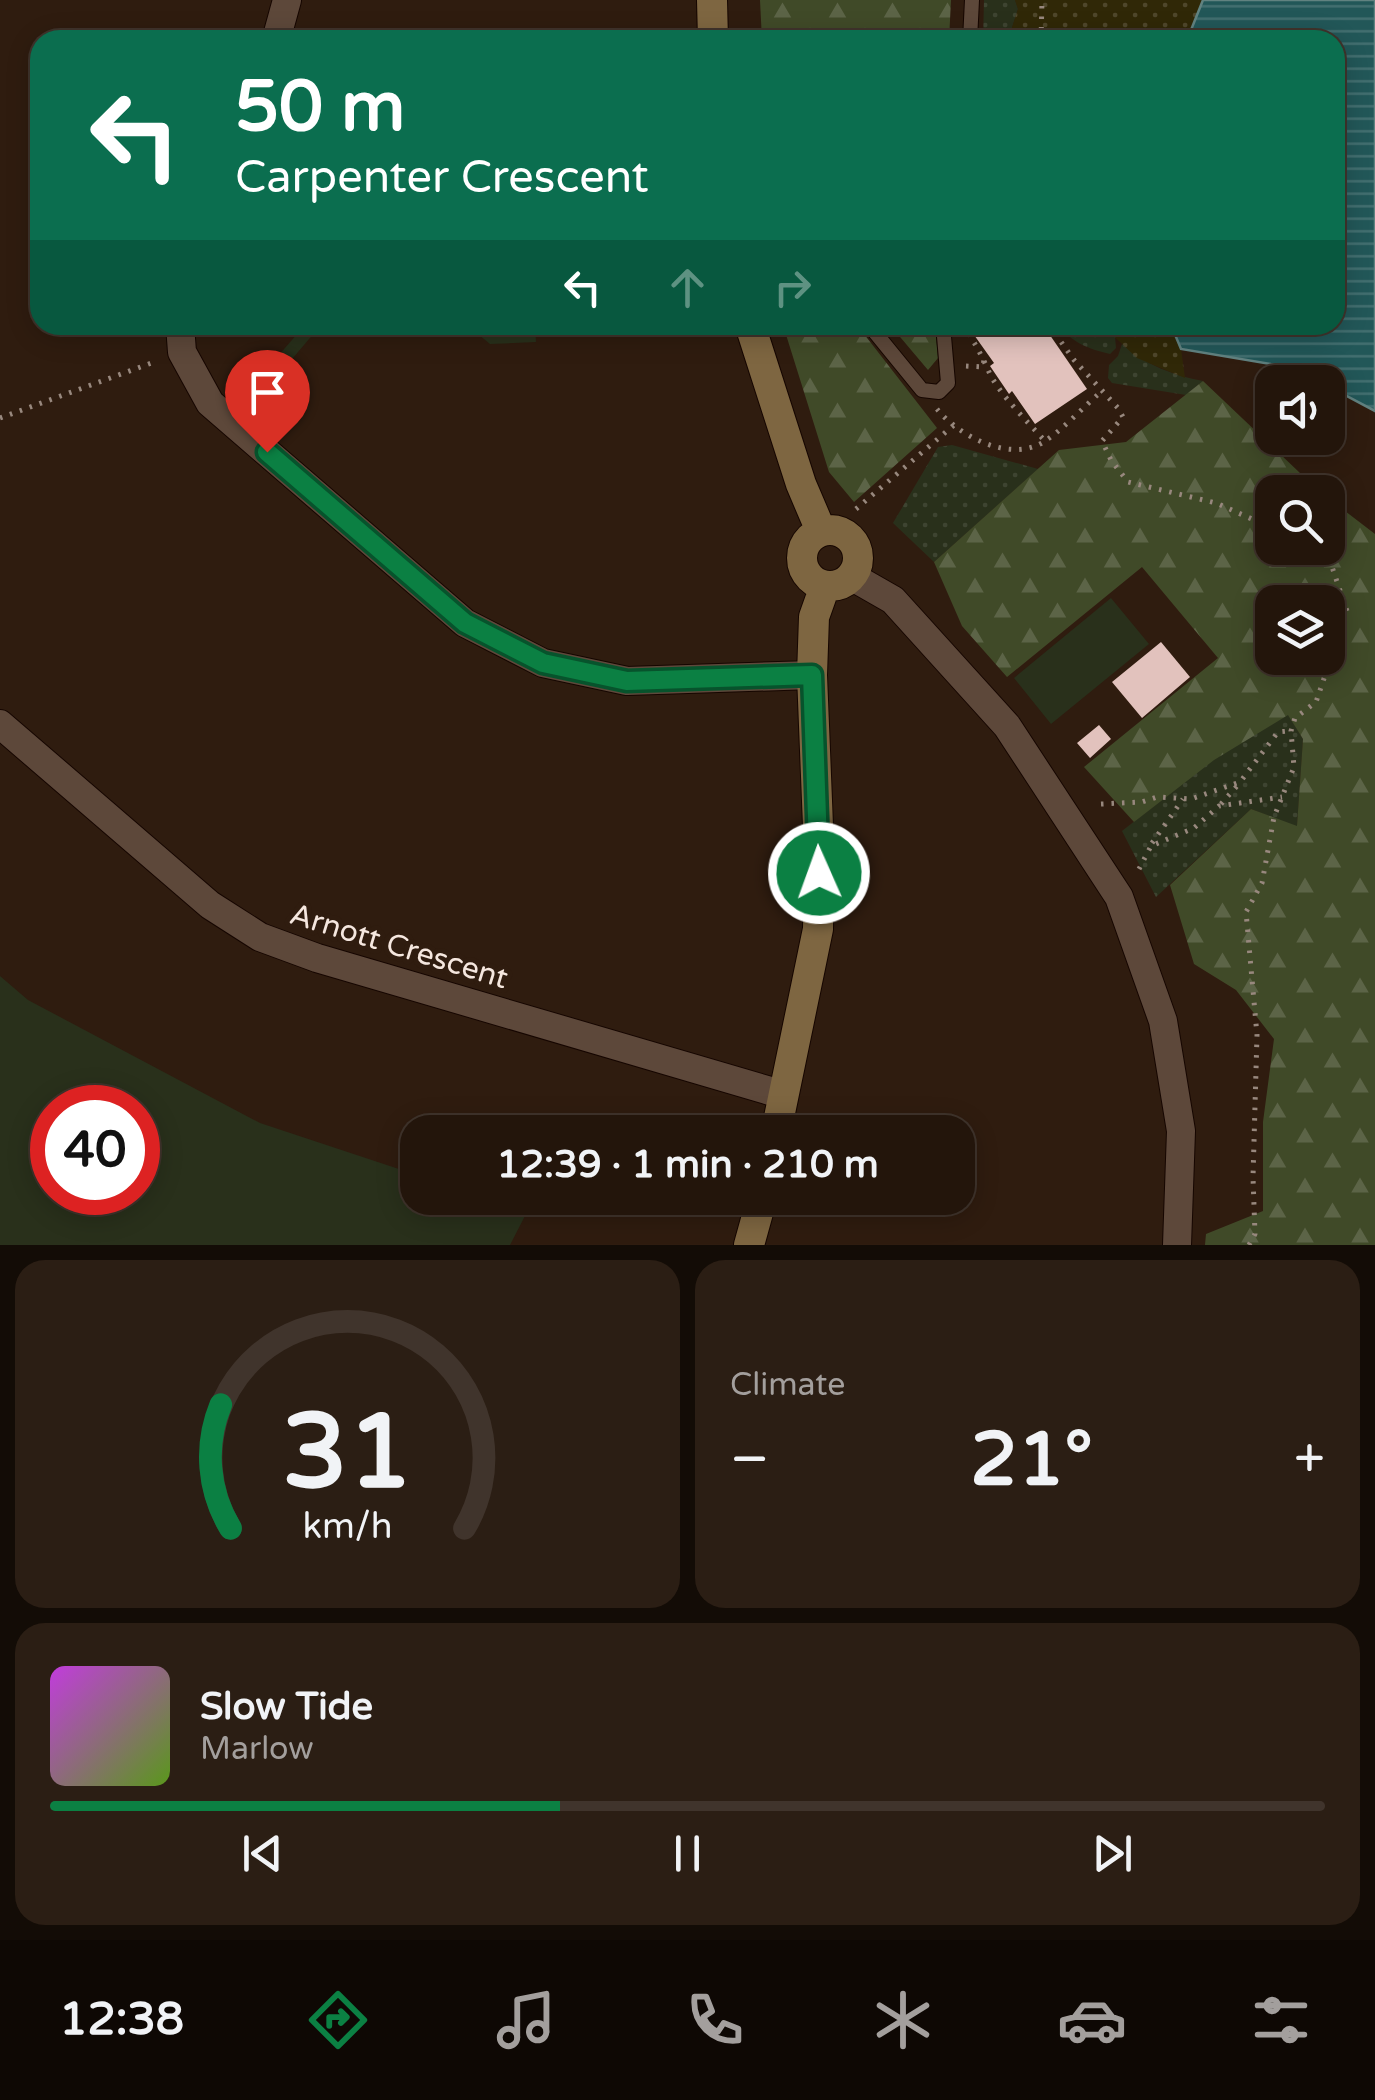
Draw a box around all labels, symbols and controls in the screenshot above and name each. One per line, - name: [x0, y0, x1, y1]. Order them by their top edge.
- text: 50 m: [235, 66, 405, 150]
- icon: left: [70, 70, 200, 200]
- text: Carpenter Crescent: [235, 151, 649, 205]
- icon: left: [555, 260, 610, 315]
- icon: ahead: [660, 260, 715, 315]
- icon: right: [765, 260, 820, 315]
- pin: [225, 350, 310, 453]
- icon: arrive: [240, 365, 295, 420]
- map controls: [1255, 365, 1345, 675]
- button: sound: [1255, 365, 1345, 455]
- button: search: [1255, 475, 1345, 565]
- button: layers: [1255, 585, 1345, 675]
- position arrow: [767, 821, 871, 925]
- street label: Arnott Crescent: [285, 896, 512, 997]
- speed limit sign: 40: [30, 1085, 160, 1215]
- text: 12:39 · 1 min · 210 m: [496, 1142, 879, 1188]
- text: Climate: [730, 1366, 845, 1404]
- text: 31: [282, 1391, 413, 1516]
- text: 21°: [970, 1415, 1093, 1505]
- text: −: [730, 1427, 769, 1493]
- text: +: [1294, 1427, 1325, 1493]
- text: km/h: [303, 1505, 392, 1548]
- text: Slow Tide: [200, 1684, 373, 1730]
- text: Marlow: [200, 1730, 314, 1768]
- icon: previous: [235, 1826, 290, 1881]
- icon: pause: [660, 1826, 715, 1881]
- icon: next: [1085, 1826, 1140, 1881]
- icon: directions: [303, 1985, 373, 2055]
- icon: music: [491, 1985, 561, 2055]
- icon: phone: [680, 1985, 750, 2055]
- icon: climate: [868, 1985, 938, 2055]
- icon: car: [1057, 1985, 1127, 2055]
- icon: filters: [1246, 1985, 1316, 2055]
- text: 12:38: [59, 1993, 184, 2047]

